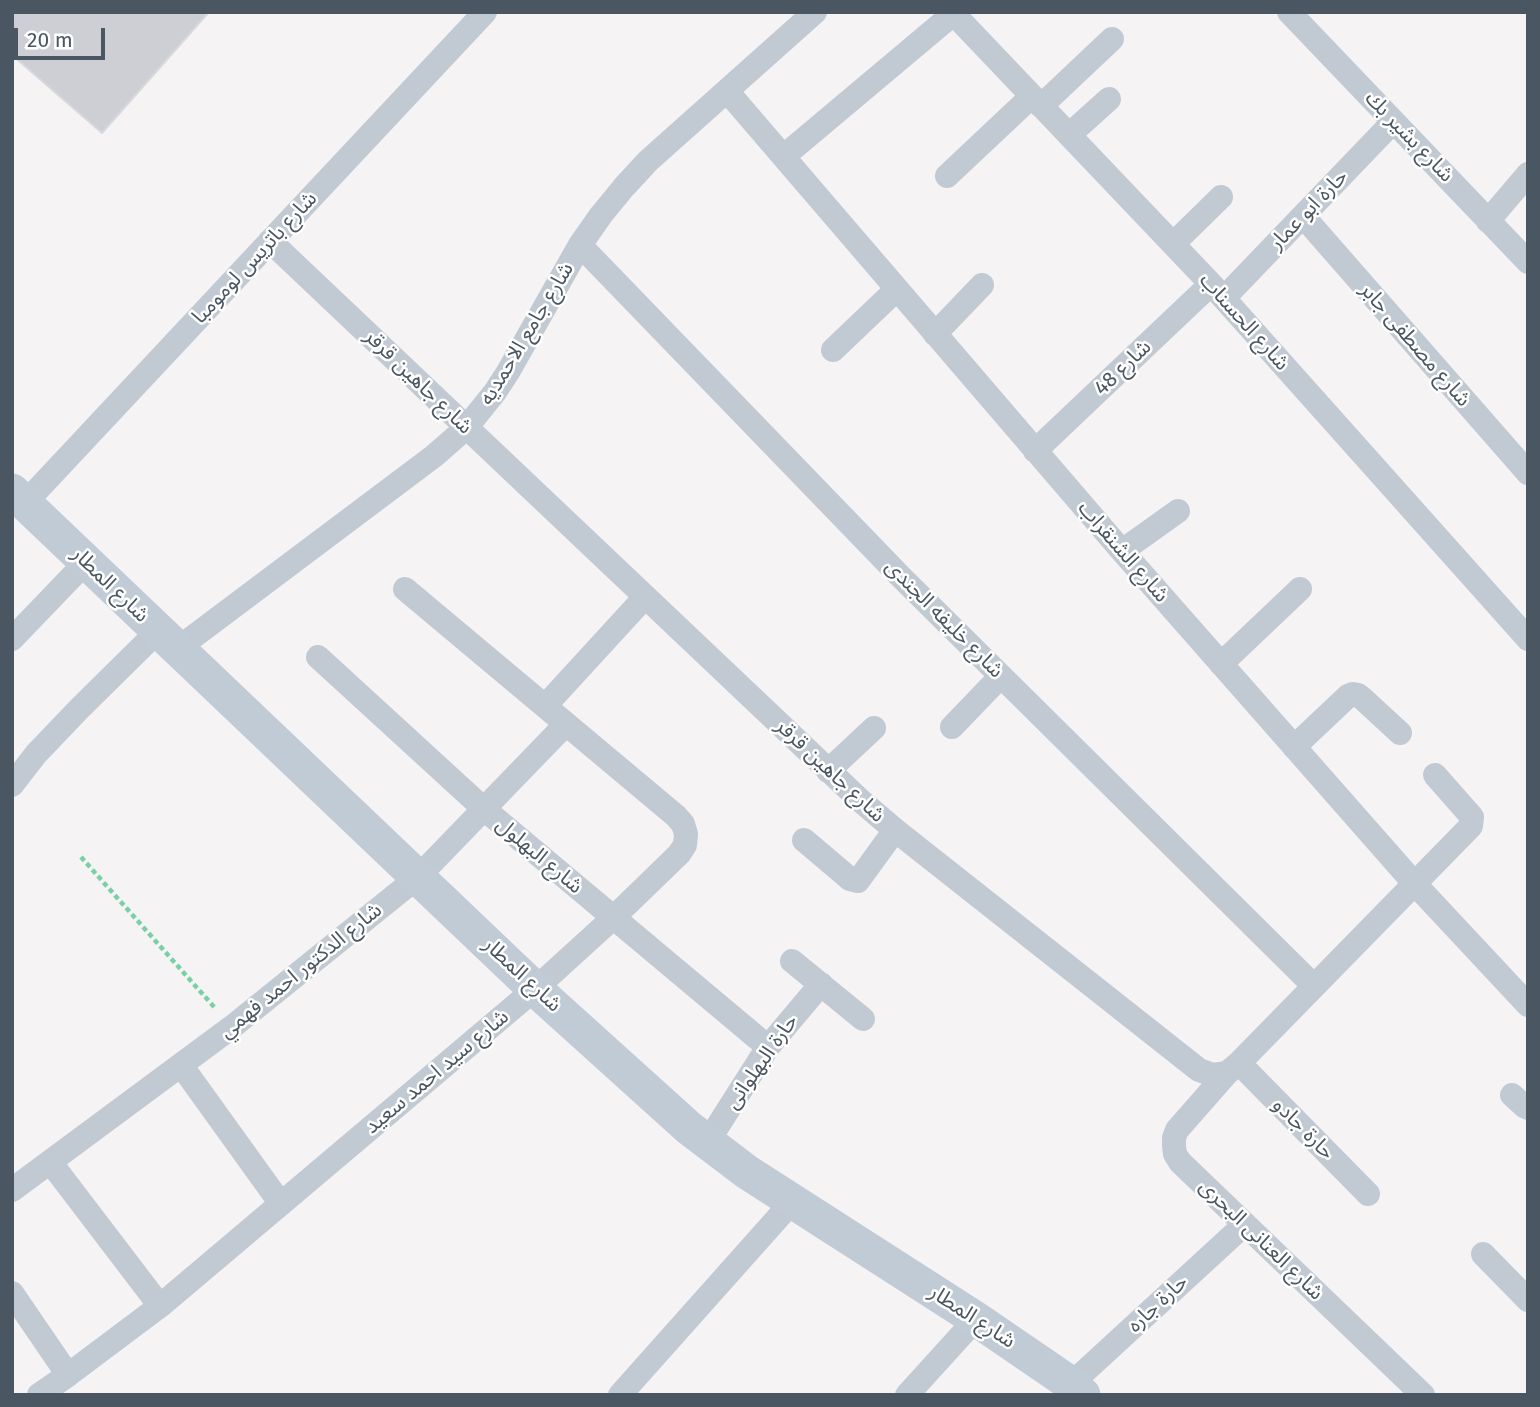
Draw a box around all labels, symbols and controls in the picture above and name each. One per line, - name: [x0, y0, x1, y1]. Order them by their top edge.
- scale bar: [18, 14, 108, 58]
- text: 20 m: [27, 27, 73, 53]
- street label: شارع بشير بك: [1359, 86, 1459, 188]
- street label: حارة ابو عمار: [1264, 165, 1354, 255]
- street label: شارع باتريس لومومبا: [187, 187, 323, 329]
- street label: شارع جامع الاحمديه: [474, 258, 580, 410]
- street label: شارع الحسناب: [1194, 268, 1294, 376]
- street label: شارع مصطفى جابر: [1354, 278, 1476, 412]
- street label: شارع جاهين قرقر: [359, 324, 477, 440]
- street label: شارع 48: [1089, 335, 1157, 401]
- street label: شارع الشنقراب: [1072, 496, 1174, 608]
- street label: شارع المطار: [66, 542, 154, 628]
- street label: شارع خليفه الجندى: [879, 554, 1009, 684]
- street label: شارع جاهين قرقر: [770, 714, 890, 828]
- street label: شارع البهلول: [490, 812, 588, 900]
- street label: شارع الدكتور احمد فهمي: [215, 898, 387, 1044]
- street label: شارع المطار: [478, 932, 566, 1018]
- street label: شارع سيد احمد سعيد: [360, 1004, 514, 1140]
- street label: حارة البهلوانى: [720, 1010, 804, 1114]
- street label: حارة جادو: [1267, 1093, 1339, 1165]
- street label: شارع العنانى البحرى: [1194, 1174, 1328, 1306]
- street label: حارة جاره: [1123, 1270, 1193, 1338]
- street label: شارع المطار: [924, 1280, 1020, 1354]

